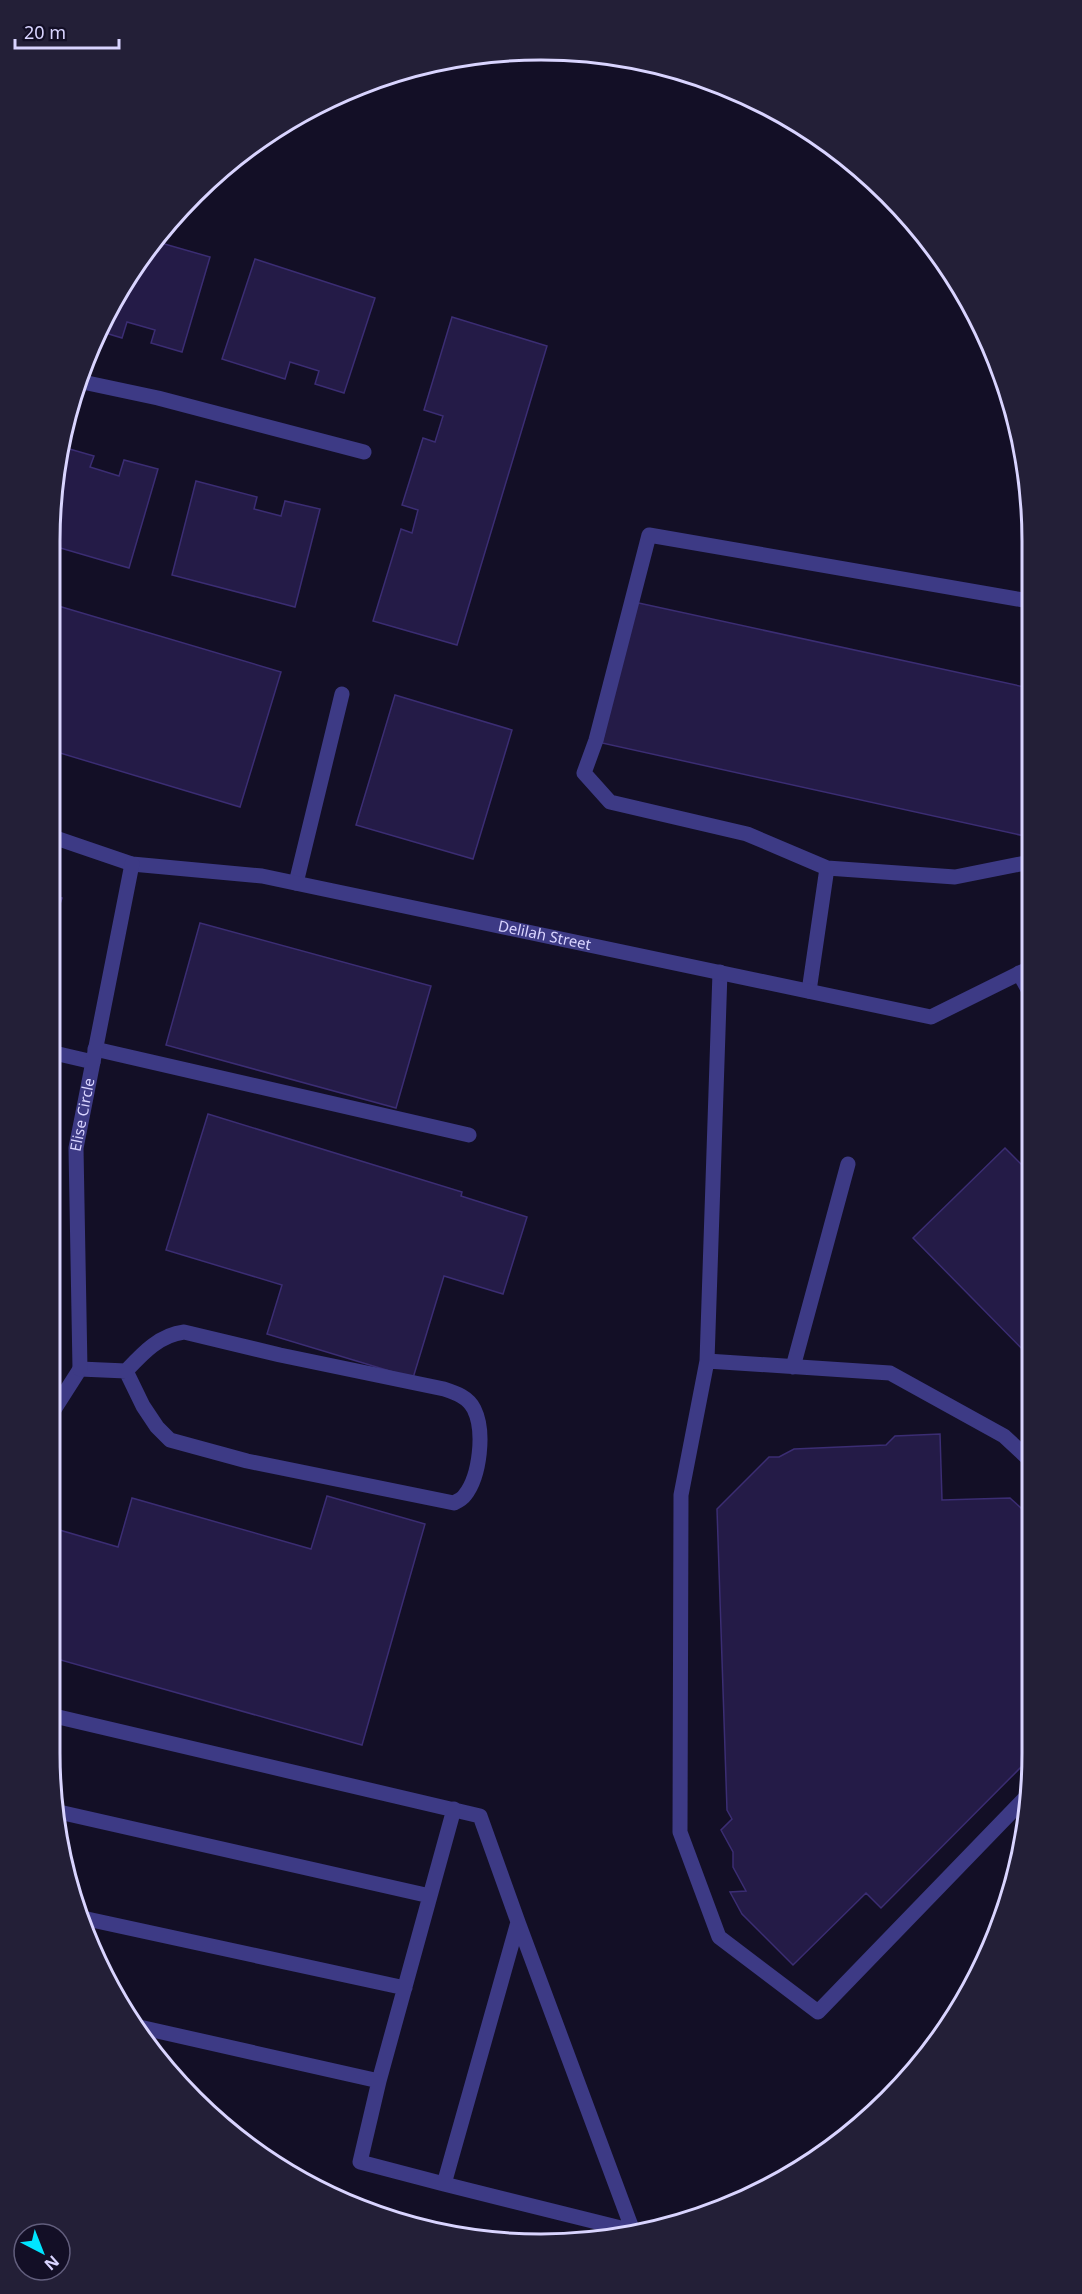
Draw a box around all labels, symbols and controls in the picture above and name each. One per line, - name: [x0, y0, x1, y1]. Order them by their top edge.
- scale bar: [15, 12, 118, 50]
- text: 20 m: [24, 20, 66, 44]
- street label: Delilah Street: [496, 915, 594, 954]
- street label: Elise Circle: [65, 1076, 99, 1153]
- north arrow: [12, 2222, 72, 2282]
- text: N: [40, 2251, 64, 2276]

